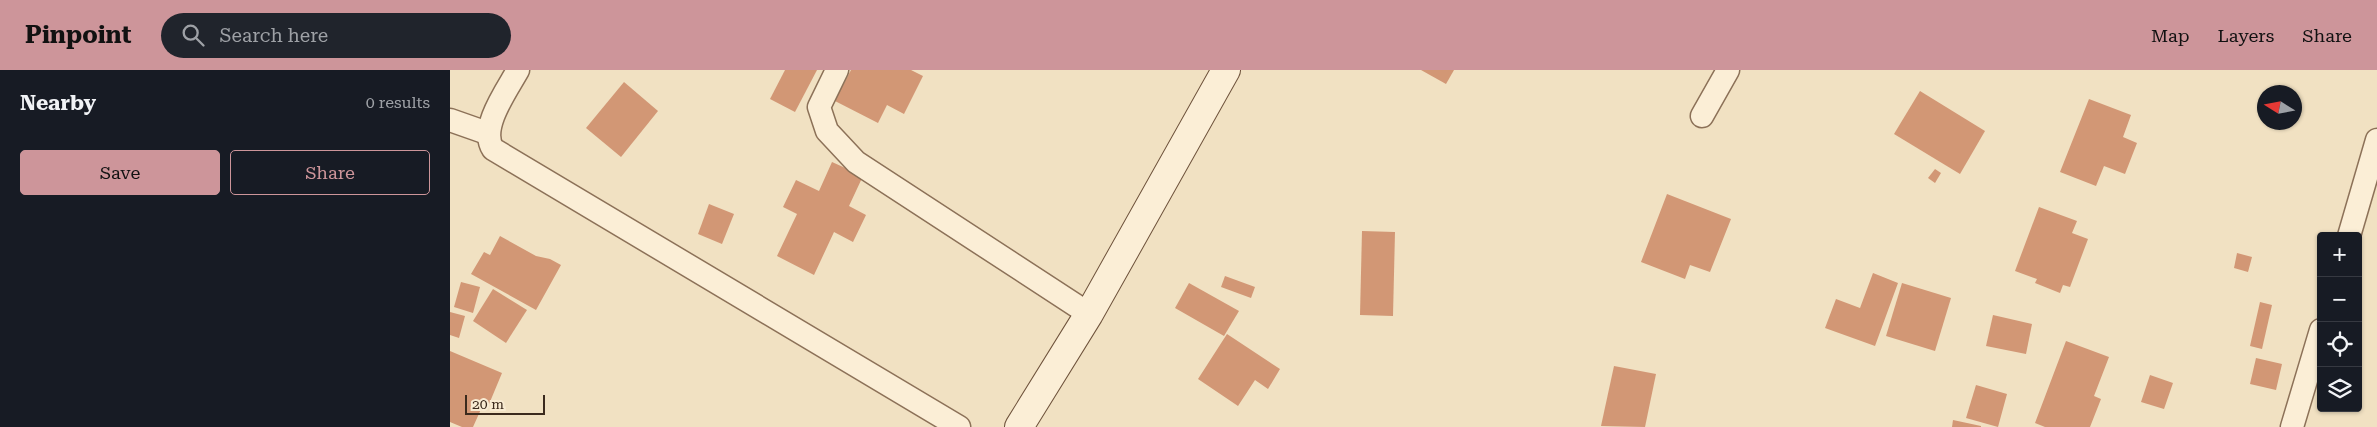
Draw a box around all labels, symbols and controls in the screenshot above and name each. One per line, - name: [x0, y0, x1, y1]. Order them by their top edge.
- search box: [161, 13, 511, 58]
- text: Pinpoint: [25, 21, 131, 49]
- icon: search: [179, 21, 207, 49]
- text: Search here: [219, 24, 328, 47]
- text: Map: [2151, 25, 2190, 46]
- text: Layers: [2218, 25, 2274, 46]
- text: Share: [2302, 25, 2352, 46]
- north arrow: [2257, 85, 2302, 130]
- text: Nearby: [20, 91, 96, 115]
- text: 0 results: [366, 93, 430, 112]
- button: Save: [20, 150, 220, 195]
- button: Share: [230, 150, 430, 195]
- map controls: [2317, 232, 2362, 412]
- button: +: [2317, 232, 2362, 277]
- button: −: [2317, 277, 2362, 322]
- button: locate: [2317, 322, 2362, 367]
- button: layers: [2317, 367, 2362, 412]
- scale bar: [465, 392, 545, 415]
- text: 20 m: [472, 396, 504, 412]

